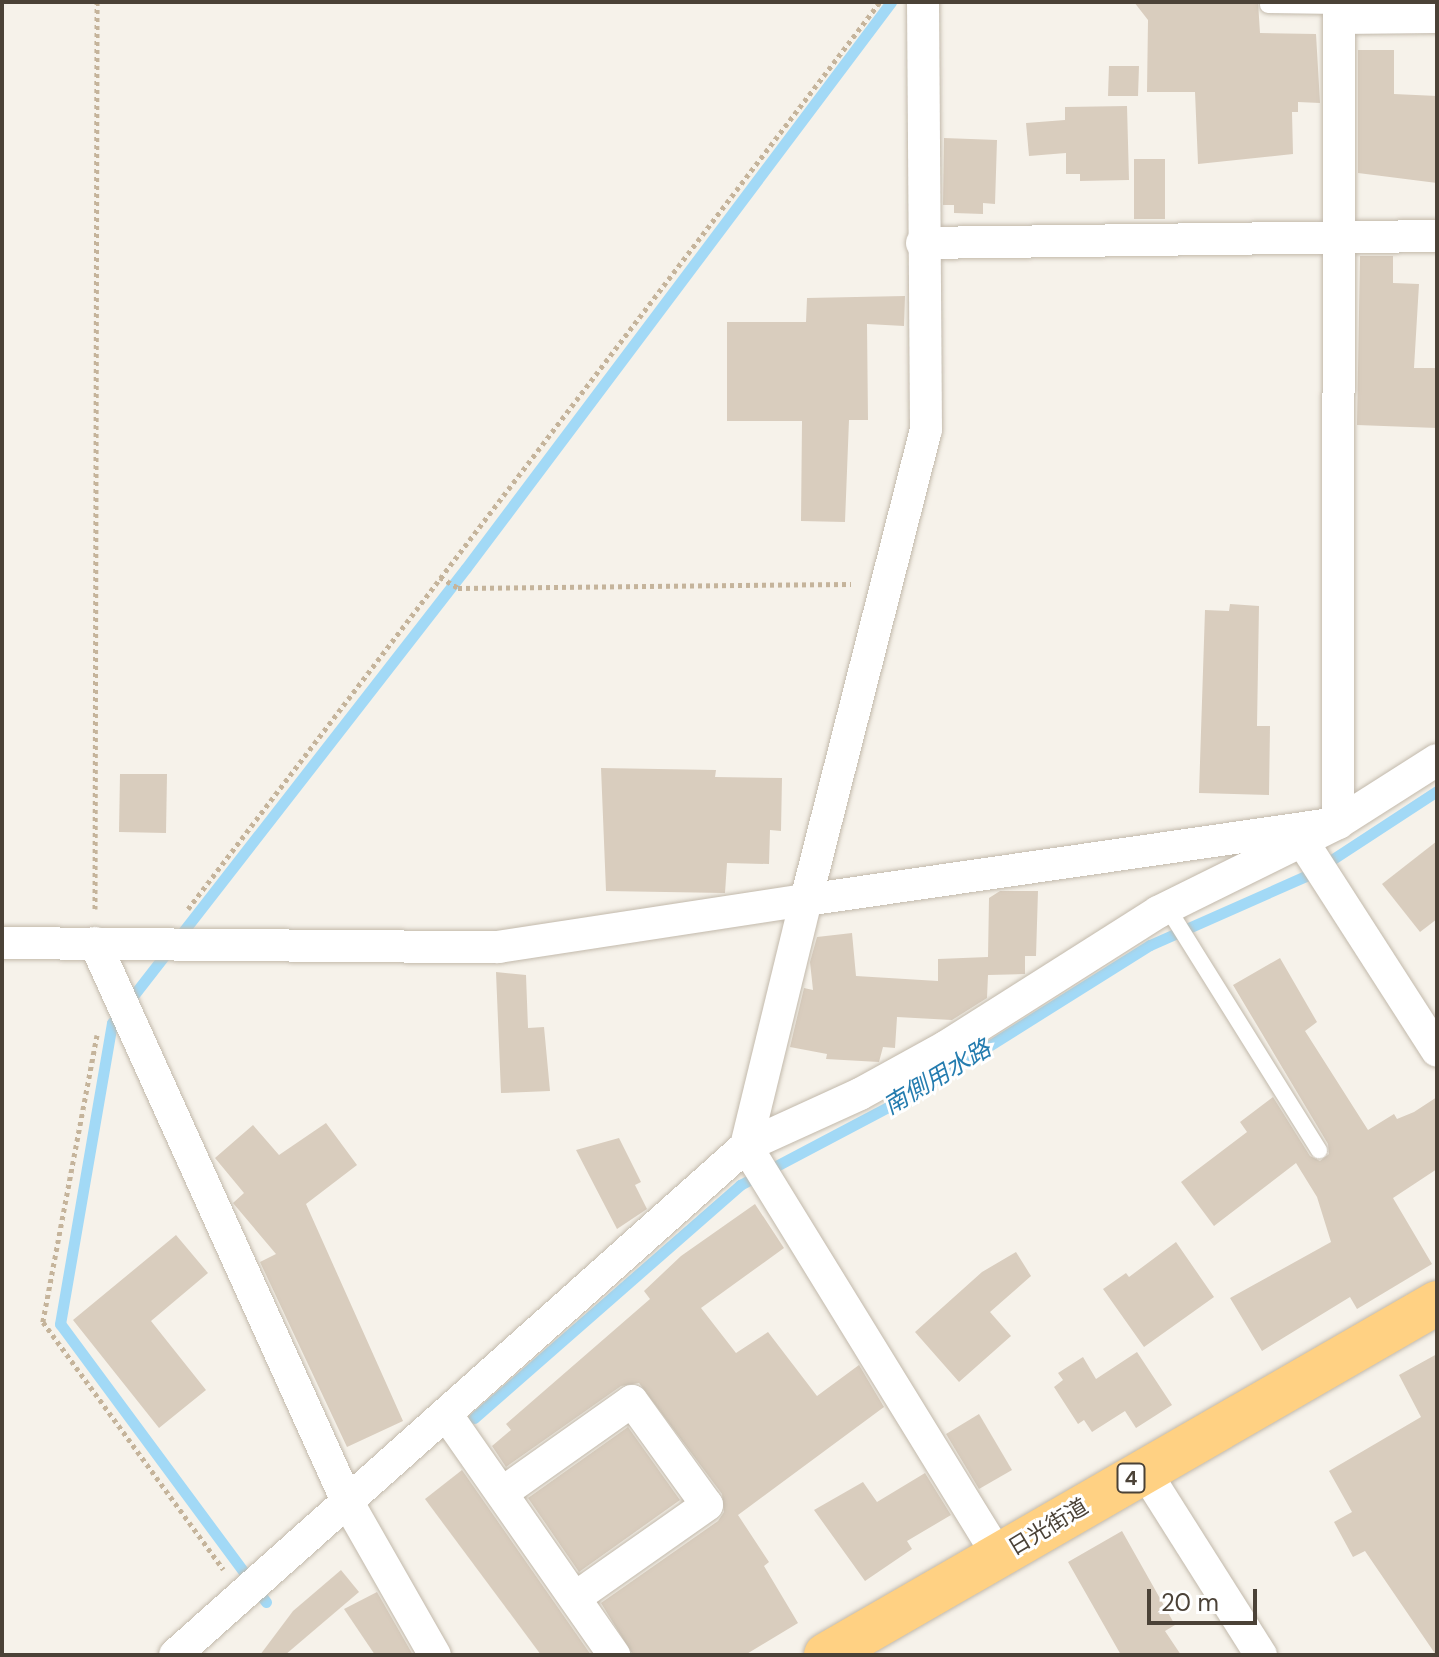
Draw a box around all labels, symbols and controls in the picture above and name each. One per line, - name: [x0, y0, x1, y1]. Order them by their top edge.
- water label: 南側用水路: [878, 1034, 996, 1120]
- road number: 4: [1115, 1462, 1147, 1494]
- street label: 日光街道: [1003, 1493, 1093, 1561]
- scale bar: [1151, 1573, 1261, 1623]
- text: 20 m: [1161, 1587, 1219, 1618]

